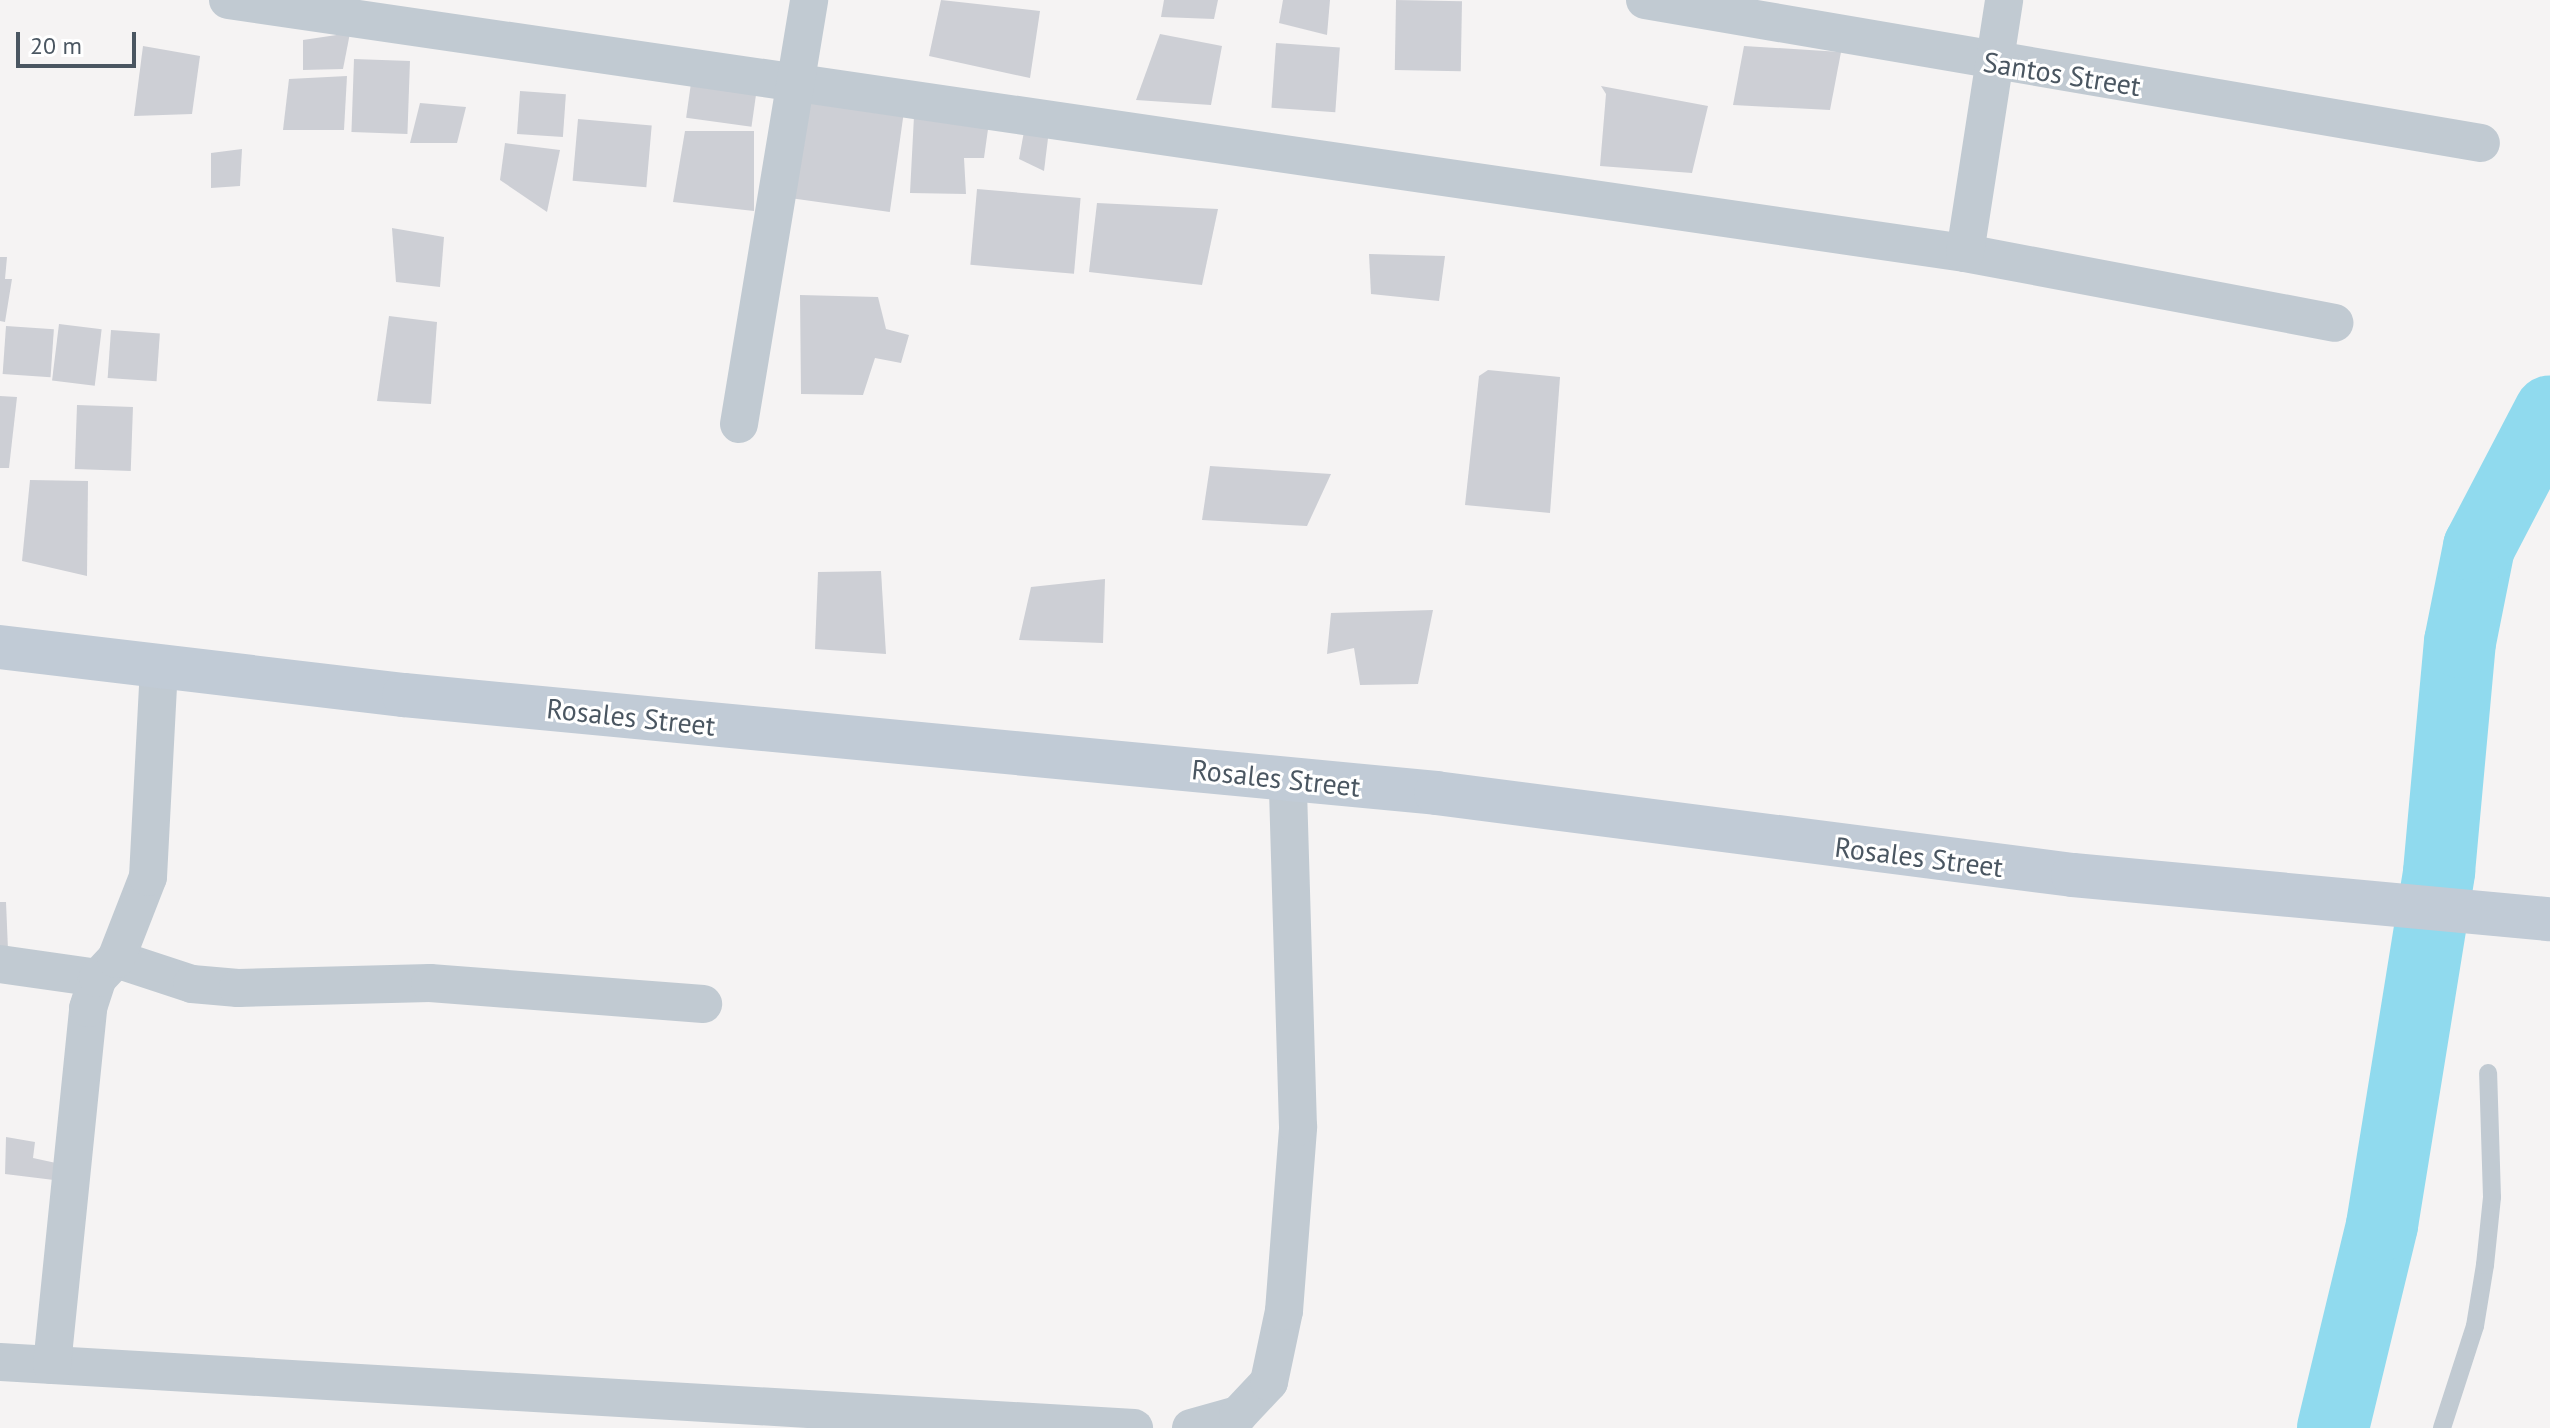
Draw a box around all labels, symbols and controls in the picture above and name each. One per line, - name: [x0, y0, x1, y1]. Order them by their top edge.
- scale bar: [20, 16, 140, 66]
- text: 20 m: [30, 30, 82, 61]
- street label: Santos Street: [1981, 45, 2143, 103]
- street label: Rosales Street: [545, 691, 717, 743]
- street label: Rosales Street: [1190, 752, 1362, 804]
- street label: Rosales Street: [1833, 830, 2005, 884]

